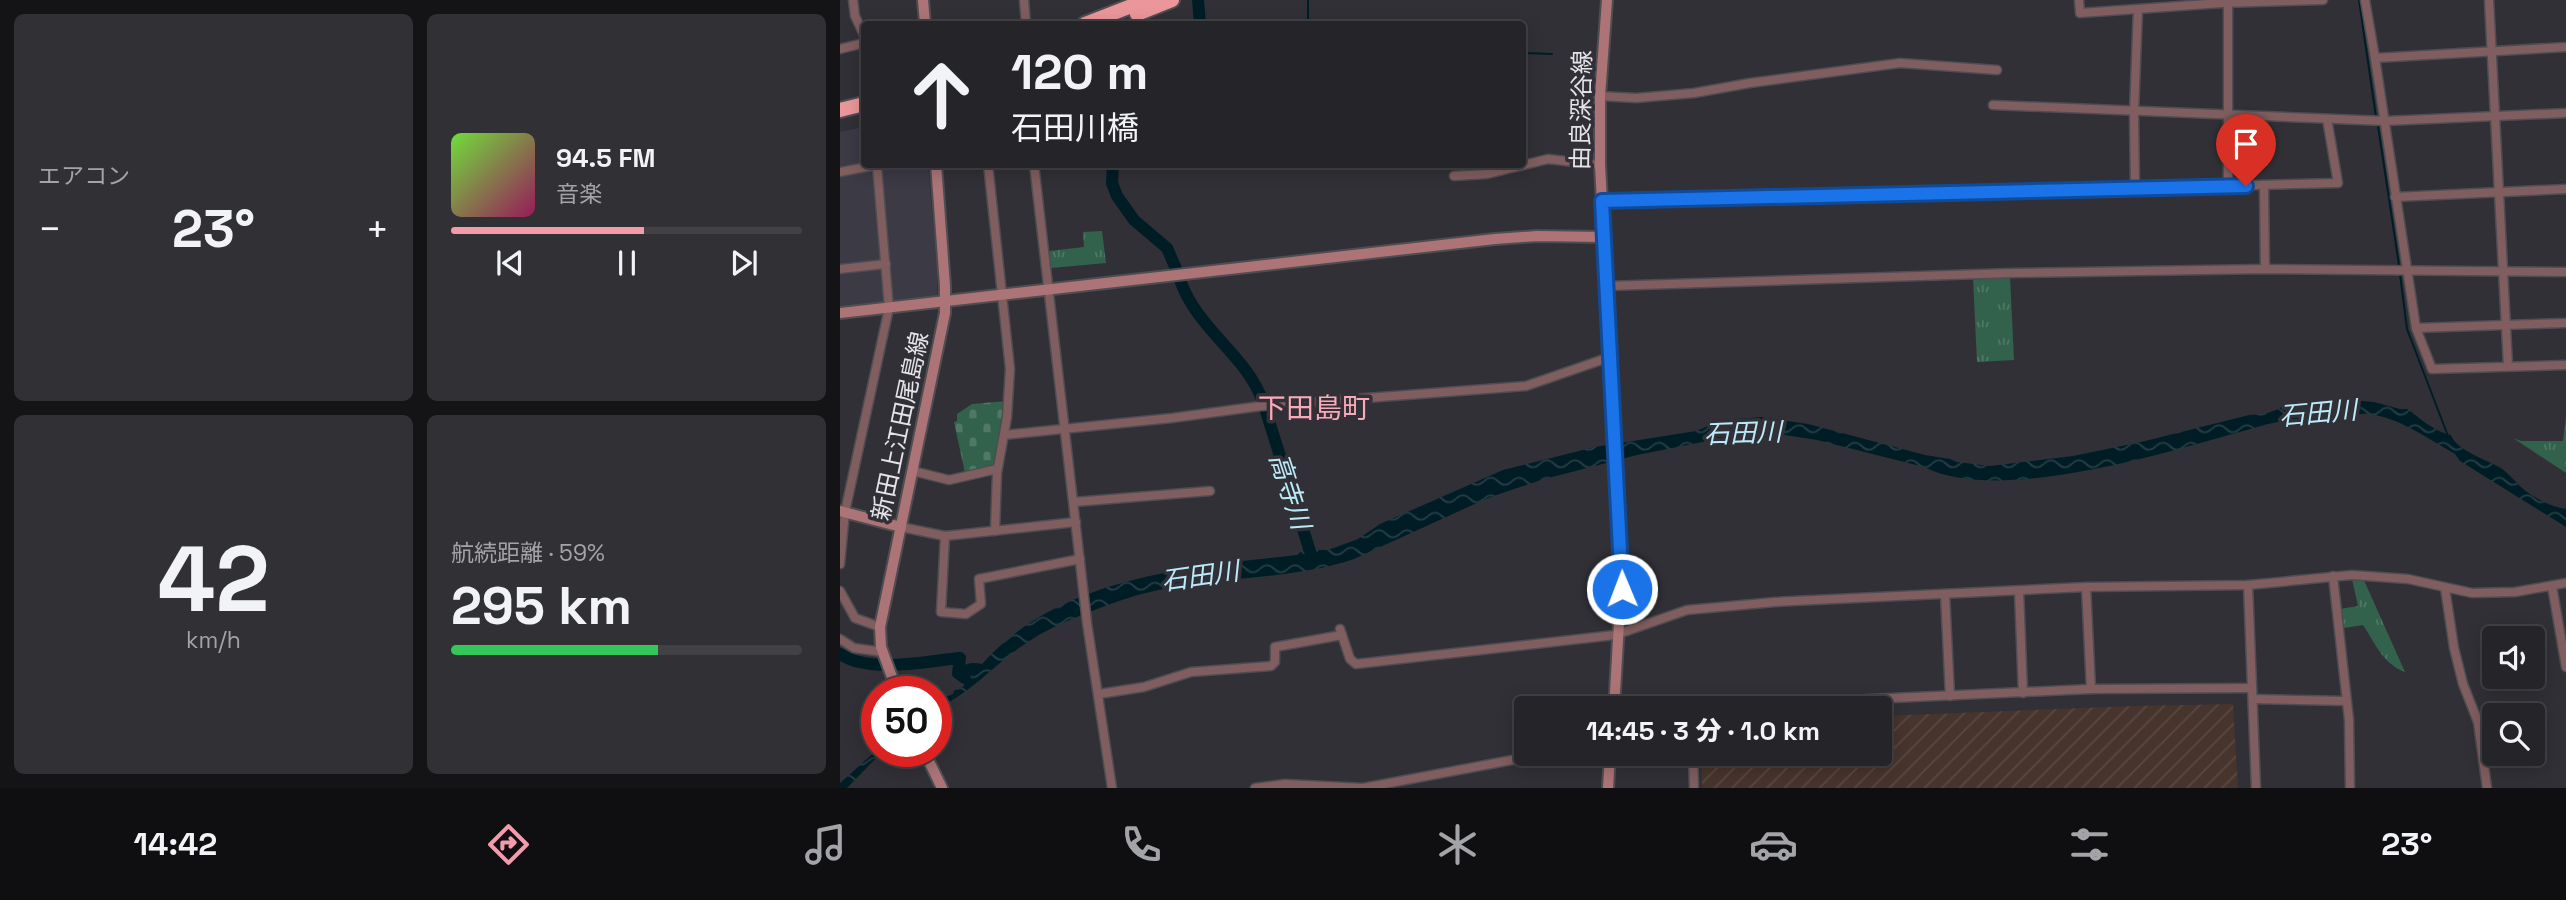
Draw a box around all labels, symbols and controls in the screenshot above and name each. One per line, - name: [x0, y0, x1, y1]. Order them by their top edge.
- text: 120 m: [1011, 41, 1148, 103]
- icon: ahead: [896, 49, 987, 140]
- street label: 由良深谷線: [1564, 50, 1598, 170]
- text: 石田川橋: [1011, 108, 1139, 148]
- pin: [2216, 114, 2276, 186]
- icon: arrive: [2227, 125, 2265, 163]
- text: 94.5 FM: [556, 141, 655, 175]
- text: エアコン: [38, 161, 130, 191]
- text: 音楽: [556, 179, 602, 209]
- text: 23°: [172, 196, 255, 262]
- text: −: [38, 205, 62, 253]
- text: +: [365, 205, 389, 253]
- icon: previous: [491, 244, 529, 282]
- icon: pause: [608, 244, 646, 282]
- icon: next: [725, 244, 763, 282]
- street label: 新田上江田尾島線: [865, 329, 935, 523]
- district label: 下田島町: [1258, 390, 1370, 426]
- water label: 石田川: [2278, 392, 2361, 433]
- water label: 石田川: [1703, 415, 1786, 451]
- water label: 高寺川: [1262, 449, 1319, 536]
- text: 42: [158, 521, 269, 638]
- text: 航続距離 · 59%: [451, 538, 605, 568]
- position arrow: [1585, 552, 1659, 626]
- water label: 石田川: [1159, 553, 1244, 598]
- text: 295 km: [451, 573, 632, 639]
- text: km/h: [186, 625, 241, 655]
- map controls: [2482, 626, 2545, 766]
- button: sound: [2482, 626, 2545, 689]
- speed limit sign: 50: [861, 676, 952, 767]
- button: search: [2482, 703, 2545, 766]
- text: 14:45 · 3 分 · 1.0 km: [1586, 714, 1820, 748]
- icon: directions: [484, 820, 533, 869]
- icon: music: [801, 820, 850, 869]
- icon: phone: [1117, 820, 1166, 869]
- icon: climate: [1433, 820, 1482, 869]
- icon: car: [1749, 820, 1798, 869]
- icon: filters: [2065, 820, 2114, 869]
- text: 14:42: [134, 824, 217, 864]
- text: 23°: [2381, 824, 2432, 864]

